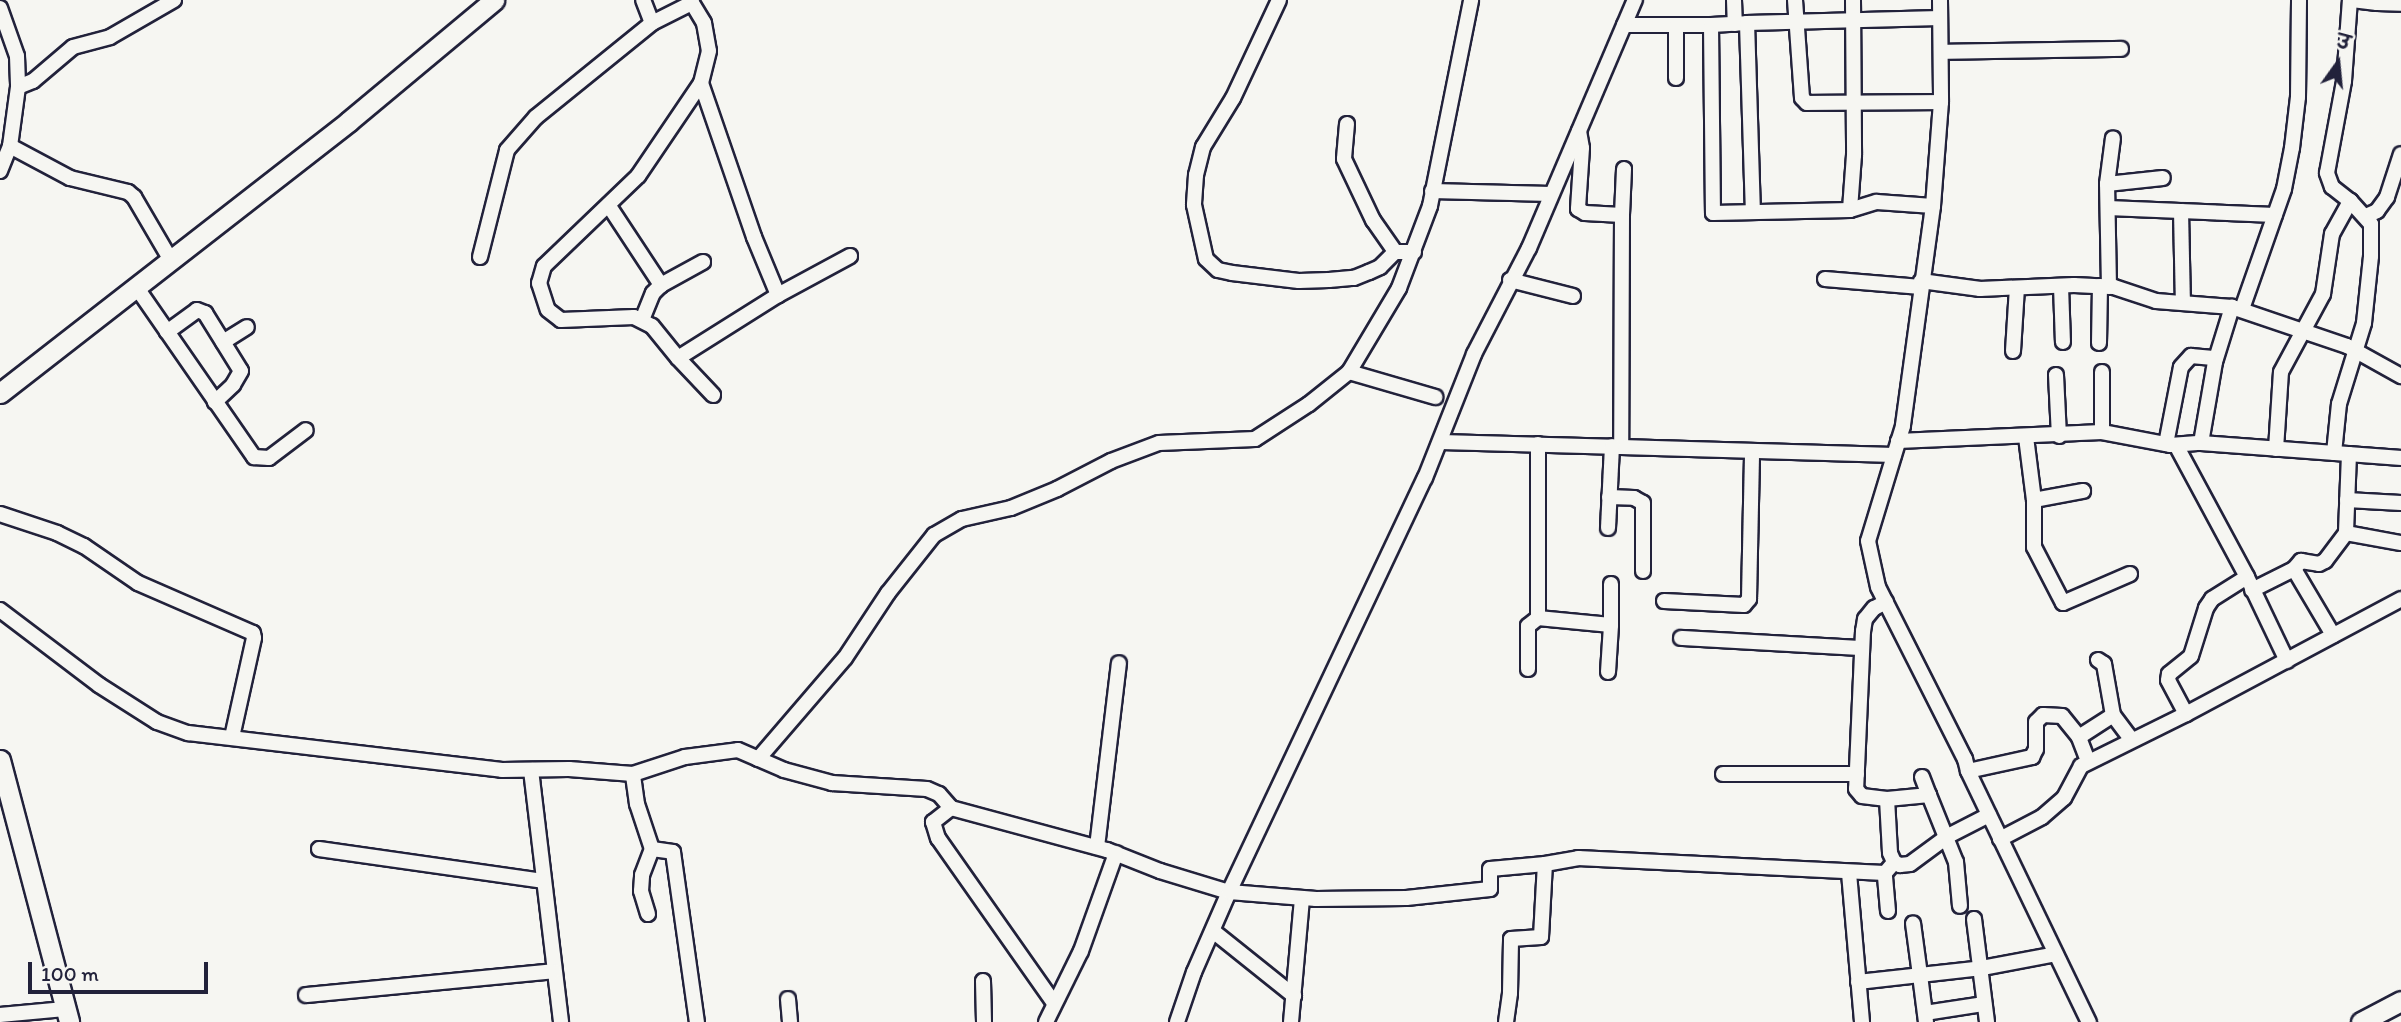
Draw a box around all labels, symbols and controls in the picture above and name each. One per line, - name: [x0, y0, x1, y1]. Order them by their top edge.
- north arrow: [2303, 28, 2373, 98]
- text: उ: [2334, 29, 2353, 55]
- scale bar: [32, 948, 212, 992]
- text: 100 m: [41, 961, 99, 986]

